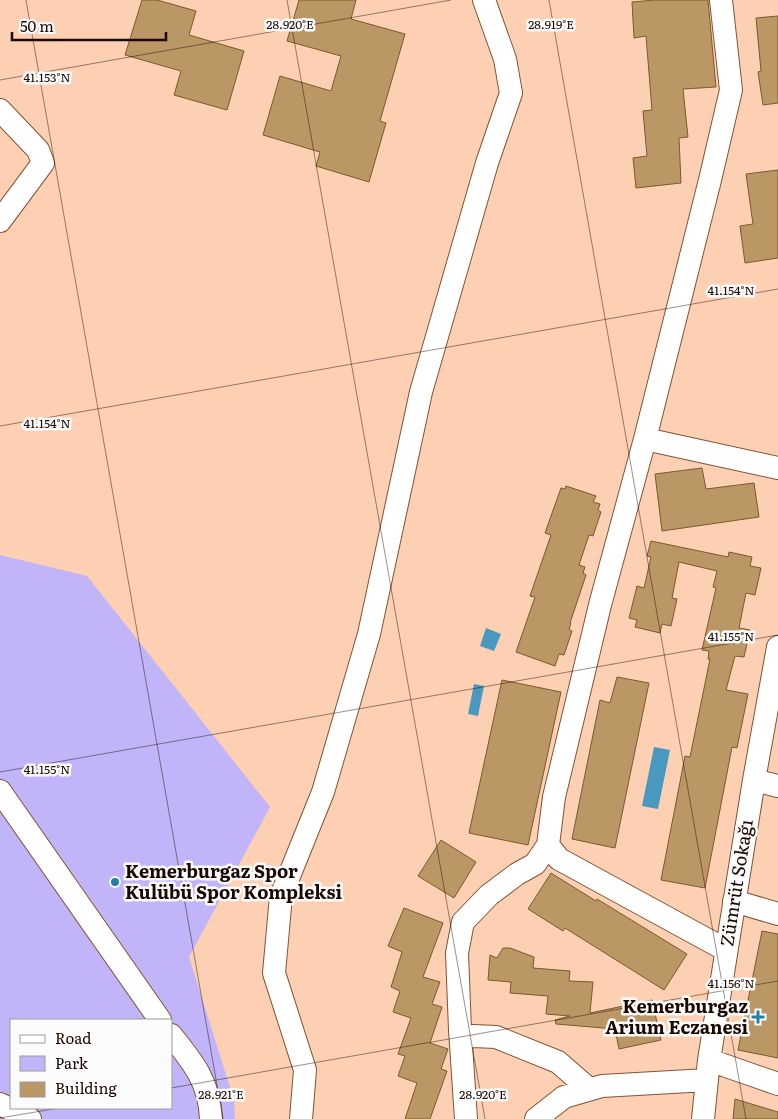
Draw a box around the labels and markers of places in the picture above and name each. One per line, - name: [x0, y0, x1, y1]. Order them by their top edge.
- place label: Kemerburgaz Spor Kulübü Spor Kompleksi: [125, 857, 342, 905]
- marker: Kemerburgaz Spor Kulübü Spor Kompleksi: [109, 876, 121, 888]
- place label: Kemerburgaz Arium Eczanesi: [605, 992, 748, 1040]
- marker: Kemerburgaz Arium Eczanesi: [752, 1011, 764, 1023]

